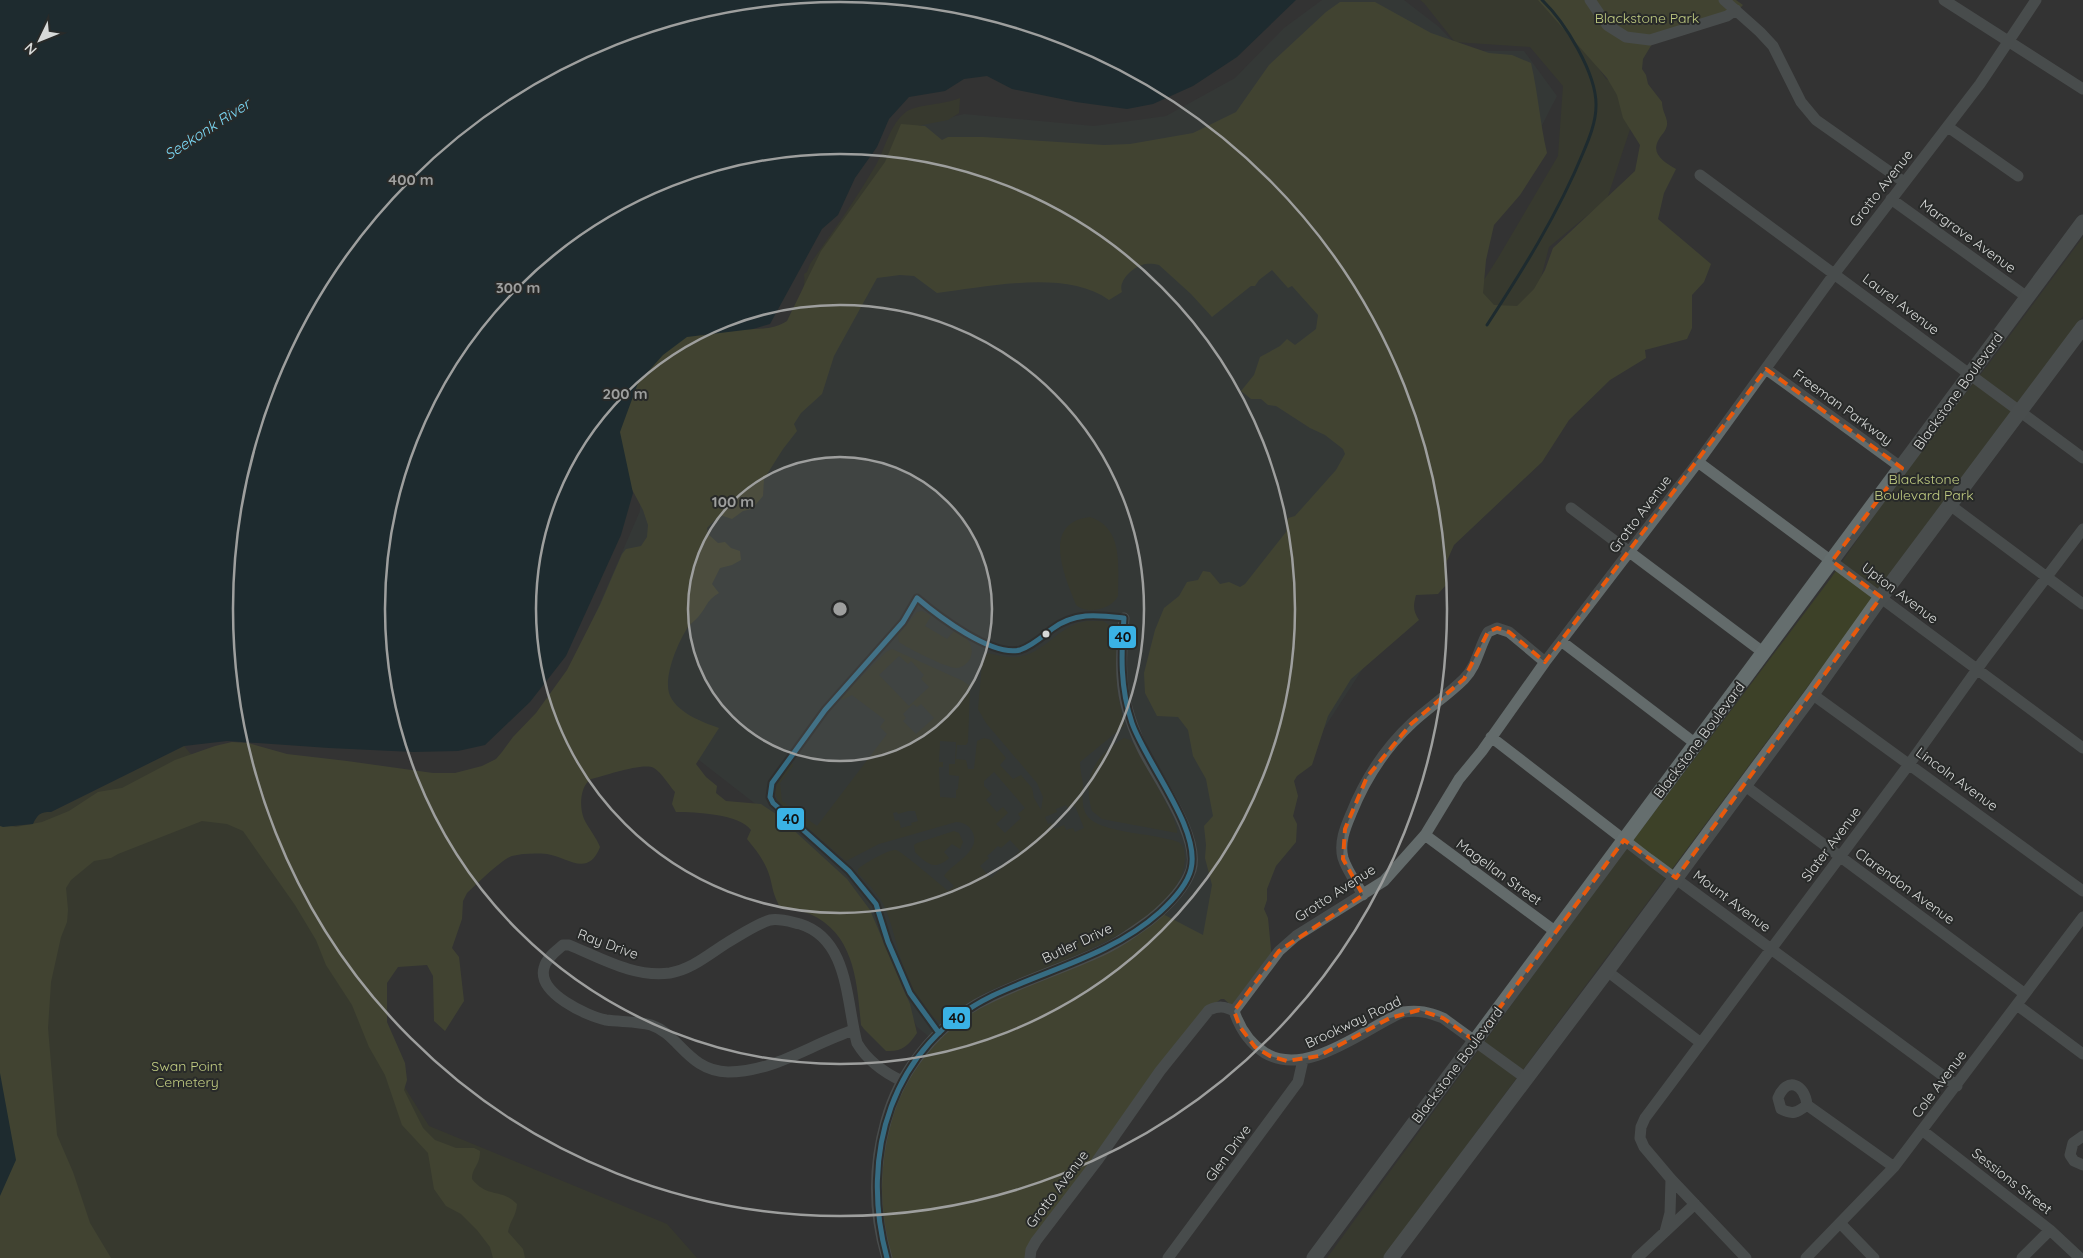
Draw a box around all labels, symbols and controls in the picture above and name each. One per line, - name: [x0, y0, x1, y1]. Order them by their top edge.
- park label: Blackstone Park: [1595, 9, 1699, 27]
- north arrow: [15, 15, 65, 65]
- text: N: [20, 39, 41, 59]
- water label: Seekonk River: [161, 93, 255, 164]
- street label: Grotto Avenue: [1845, 146, 1917, 230]
- text: 400 m: [388, 170, 434, 189]
- street label: Margrave Avenue: [1916, 195, 2020, 277]
- street label: Laurel Avenue: [1859, 269, 1943, 339]
- text: 300 m: [496, 278, 540, 297]
- street label: Blackstone Boulevard: [1909, 329, 2007, 453]
- street label: Freeman Parkway: [1790, 365, 1896, 449]
- text: 200 m: [603, 384, 648, 403]
- park label: Blackstone Boulevard Park: [1874, 470, 1974, 504]
- street label: Grotto Avenue: [1605, 471, 1675, 556]
- text: 100 m: [712, 492, 754, 511]
- street label: Upton Avenue: [1858, 558, 1942, 628]
- centre of rings: [831, 600, 849, 618]
- line badge: 40: [1108, 625, 1137, 649]
- text: 40: [1115, 628, 1132, 646]
- unlabelled marker: [1041, 629, 1051, 639]
- street label: Blackstone Boulevard: [1649, 678, 1749, 802]
- street label: Lincoln Avenue: [1912, 743, 2002, 815]
- street label: Slater Avenue: [1797, 803, 1865, 885]
- line badge: 40: [776, 807, 805, 831]
- text: 40: [783, 810, 800, 828]
- street label: Magellan Street: [1453, 835, 1546, 909]
- street label: Clarendon Avenue: [1852, 844, 1958, 928]
- street label: Grotto Avenue: [1291, 860, 1379, 926]
- street label: Mount Avenue: [1690, 866, 1774, 936]
- street label: Butler Drive: [1039, 919, 1115, 967]
- street label: Ray Drive: [575, 925, 641, 963]
- street label: Brookway Road: [1302, 992, 1404, 1052]
- street label: Blackstone Boulevard: [1407, 1003, 1507, 1127]
- line badge: 40: [942, 1006, 971, 1030]
- text: 40: [949, 1009, 966, 1027]
- street label: Cole Avenue: [1908, 1046, 1970, 1121]
- park label: Swan Point Cemetery: [151, 1057, 223, 1091]
- street label: Glen Drive: [1201, 1121, 1255, 1185]
- street label: Sessions Street: [1968, 1144, 2056, 1218]
- street label: Grotto Avenue: [1022, 1146, 1092, 1231]

